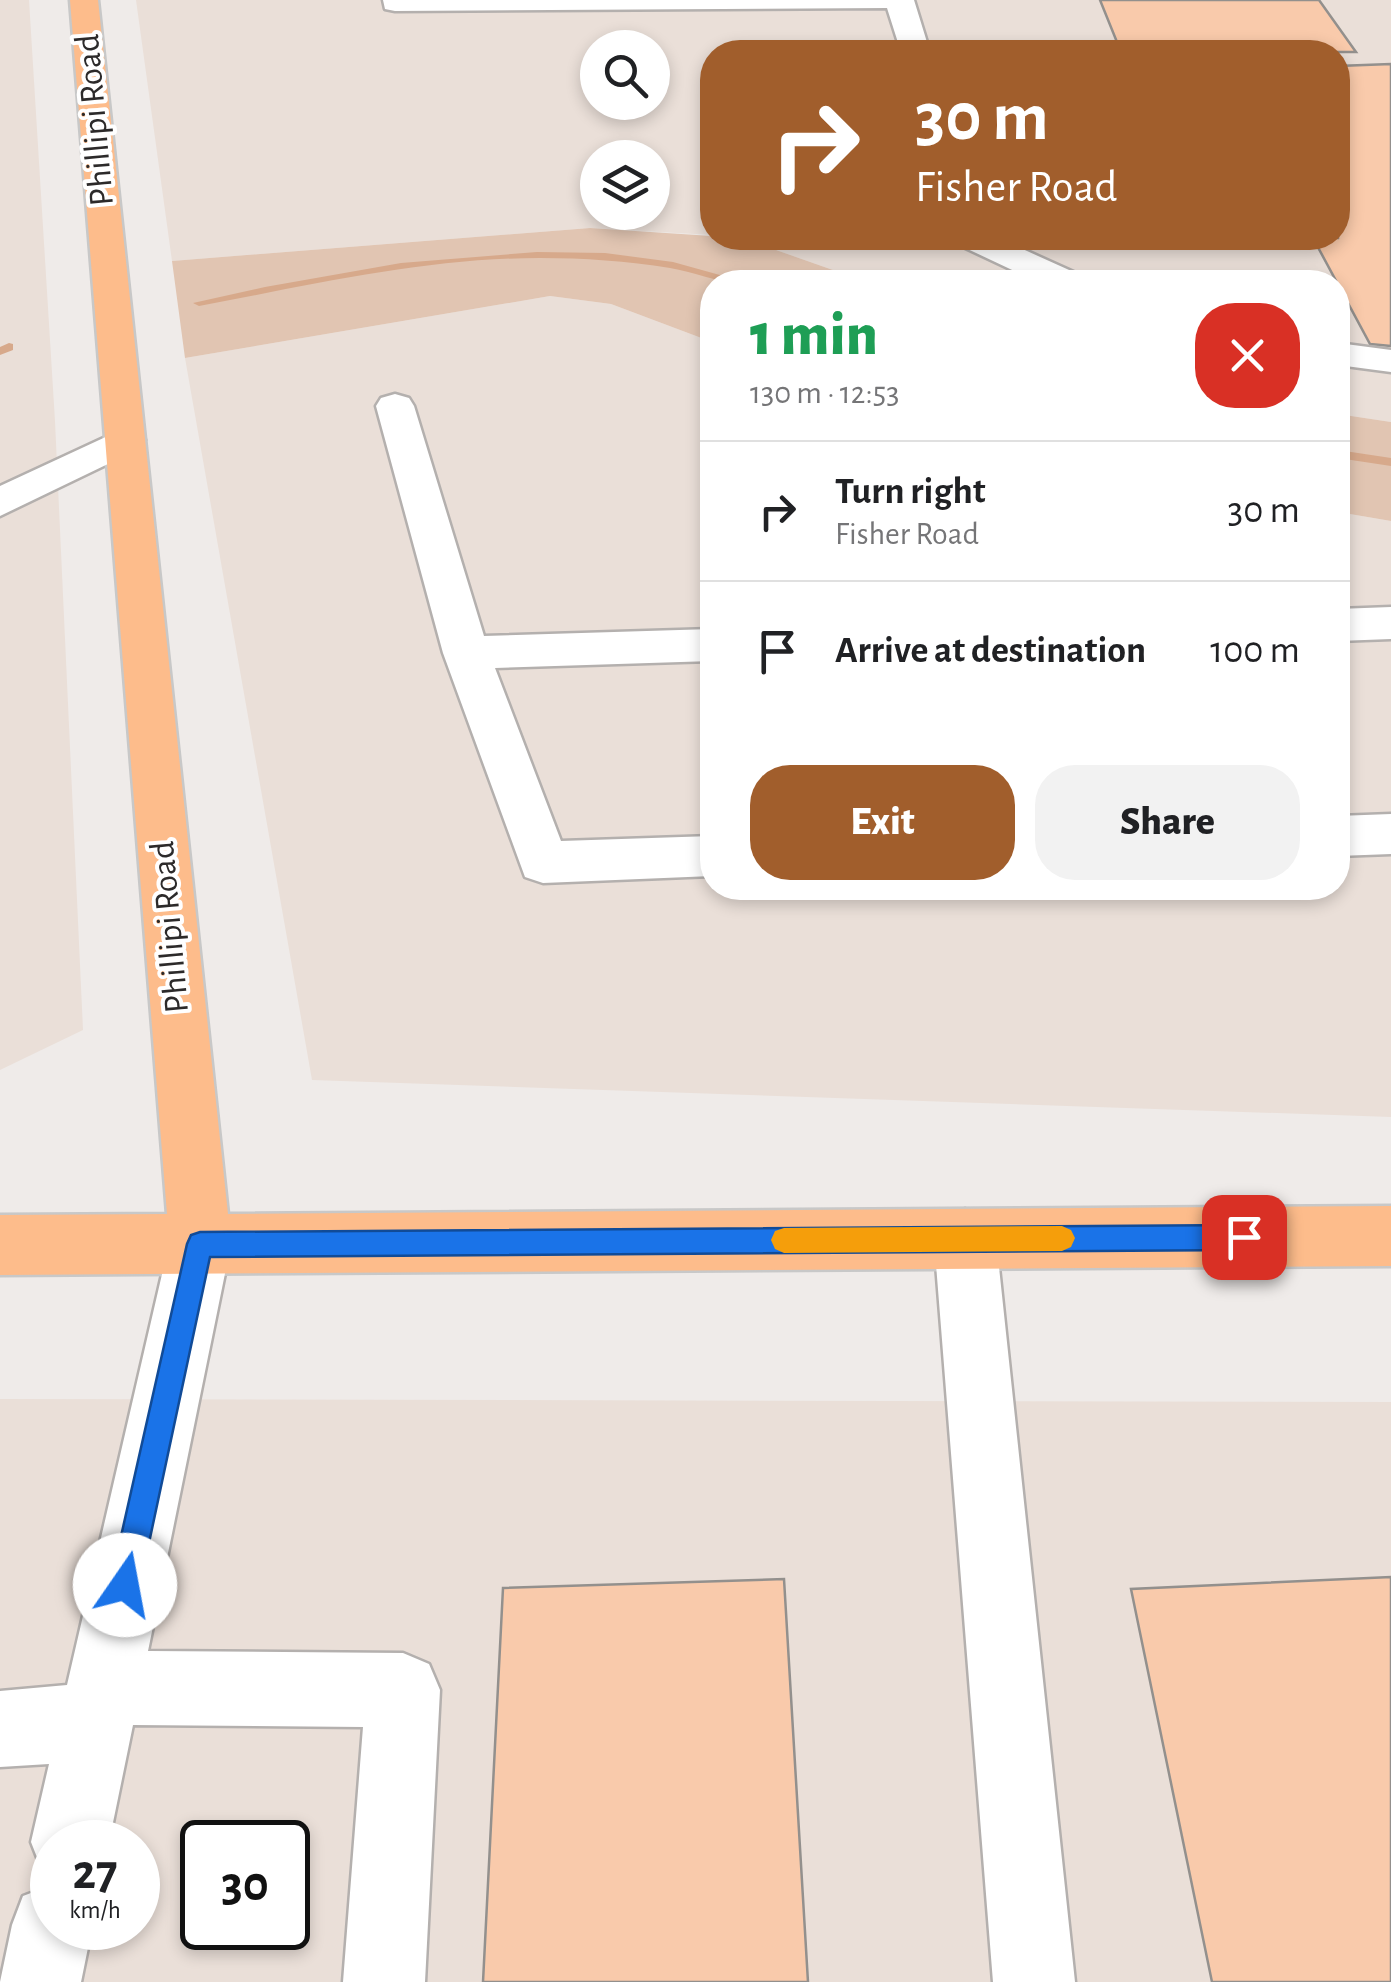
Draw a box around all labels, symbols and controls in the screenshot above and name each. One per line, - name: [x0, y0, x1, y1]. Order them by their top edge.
- map controls: [580, 30, 670, 230]
- button: search: [580, 30, 670, 120]
- street label: Phillipi Road: [70, 33, 120, 207]
- icon: right: [750, 80, 880, 210]
- text: 30 m: [915, 83, 1049, 153]
- button: layers: [580, 140, 670, 230]
- text: Fisher Road: [915, 165, 1118, 210]
- button: close: [1195, 303, 1300, 408]
- text: 1 min: [750, 306, 878, 366]
- text: 130 m · 12:53: [750, 377, 899, 409]
- text: Turn right: [835, 473, 985, 511]
- icon: right: [750, 484, 805, 539]
- text: 30 m: [1228, 492, 1300, 530]
- text: Fisher Road: [835, 518, 979, 550]
- icon: arrive: [750, 624, 805, 679]
- text: Arrive at destination: [835, 632, 1146, 670]
- text: 100 m: [1210, 632, 1300, 670]
- button: Exit: [750, 765, 1015, 880]
- button: Share: [1035, 765, 1300, 880]
- street label: Phillipi Road: [145, 840, 195, 1014]
- pin: [1202, 1195, 1287, 1280]
- icon: arrive: [1217, 1210, 1272, 1265]
- position arrow: [73, 1533, 177, 1637]
- speed limit sign: 30: [180, 1820, 310, 1950]
- text: 27: [72, 1848, 118, 1898]
- text: km/h: [69, 1898, 121, 1923]

